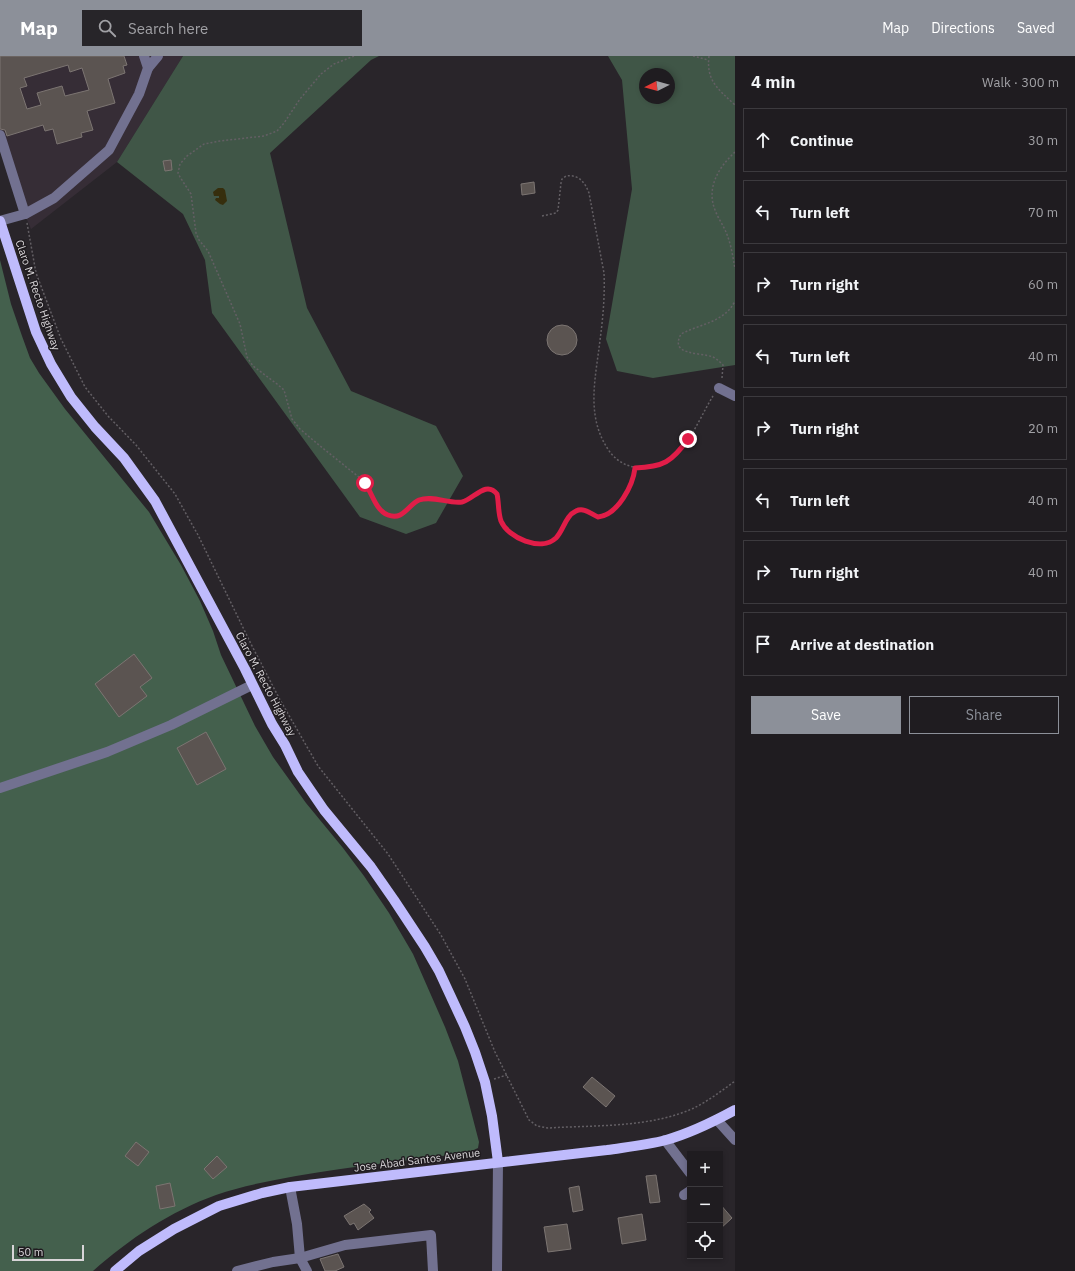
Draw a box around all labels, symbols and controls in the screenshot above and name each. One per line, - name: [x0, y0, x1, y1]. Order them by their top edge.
- search box: [82, 10, 362, 46]
- text: Map: [20, 16, 58, 40]
- icon: search: [96, 17, 118, 39]
- text: Search here: [128, 19, 208, 38]
- text: Map: [882, 19, 909, 37]
- text: Directions: [931, 19, 995, 37]
- text: Saved: [1017, 19, 1055, 37]
- north arrow: [639, 68, 675, 104]
- text: 4 min: [751, 71, 795, 93]
- text: Walk · 300 m: [982, 74, 1059, 91]
- icon: ahead: [752, 129, 774, 151]
- text: Continue: [790, 131, 854, 150]
- text: 30 m: [1028, 132, 1058, 149]
- icon: left: [752, 201, 774, 223]
- text: Turn left: [790, 203, 850, 222]
- text: 70 m: [1028, 204, 1058, 221]
- street label: Claro M. Recto Highway: [12, 238, 64, 353]
- icon: right: [752, 273, 774, 295]
- text: Turn right: [790, 275, 859, 294]
- text: 60 m: [1028, 276, 1058, 293]
- icon: left: [752, 345, 774, 367]
- text: Turn left: [790, 347, 850, 366]
- text: 40 m: [1028, 348, 1058, 365]
- icon: right: [752, 417, 774, 439]
- text: Turn right: [790, 419, 859, 438]
- text: 20 m: [1028, 420, 1058, 437]
- route end: [679, 430, 697, 448]
- route start: [356, 474, 374, 492]
- icon: left: [752, 489, 774, 511]
- text: Turn left: [790, 491, 850, 510]
- text: 40 m: [1028, 492, 1058, 509]
- icon: right: [752, 561, 774, 583]
- text: Turn right: [790, 563, 859, 582]
- text: 40 m: [1028, 564, 1058, 581]
- street label: Claro M. Recto Highway: [233, 629, 300, 739]
- icon: arrive: [752, 633, 774, 655]
- text: Arrive at destination: [790, 635, 934, 654]
- button: Save: [751, 696, 901, 734]
- button: Share: [909, 696, 1059, 734]
- street label: Jose Abad Santos Avenue: [353, 1145, 481, 1175]
- map controls: [687, 1151, 723, 1259]
- button: +: [687, 1151, 723, 1187]
- button: −: [687, 1187, 723, 1223]
- button: locate: [687, 1223, 723, 1259]
- scale bar: [12, 1243, 84, 1262]
- text: 50 m: [18, 1245, 43, 1259]

